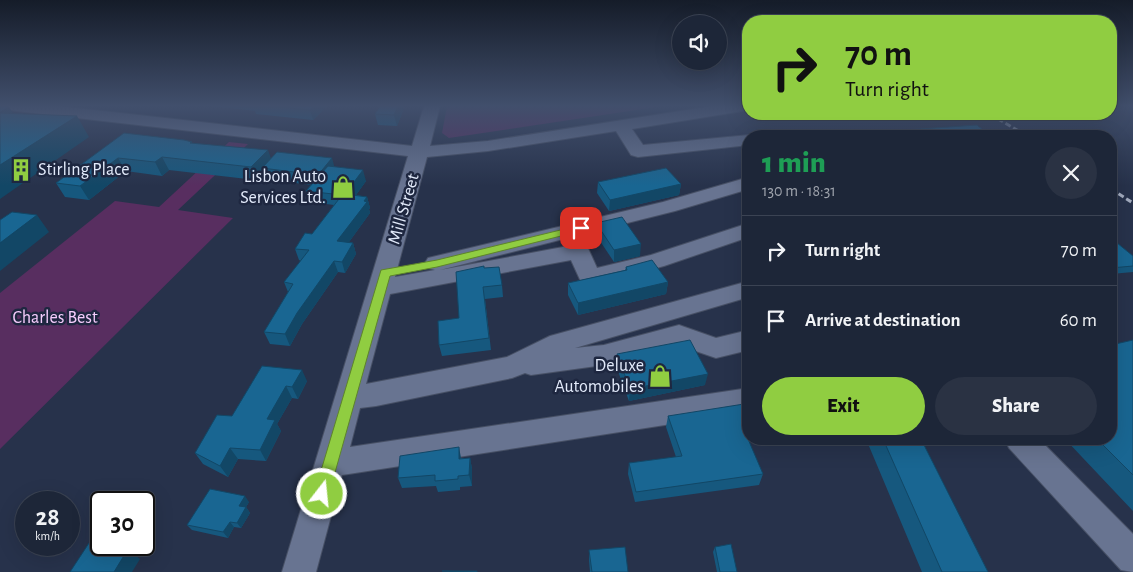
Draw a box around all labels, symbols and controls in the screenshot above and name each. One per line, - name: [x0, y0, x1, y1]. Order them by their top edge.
- map controls: [672, 15, 727, 70]
- button: sound: [672, 15, 727, 70]
- icon: right: [762, 35, 827, 100]
- text: 70 m: [845, 37, 912, 72]
- text: Turn right: [845, 78, 929, 100]
- button: close: [1045, 147, 1097, 199]
- text: 1 min: [762, 148, 826, 178]
- building icon: Stirling Place: [8, 157, 34, 183]
- place label: Stirling Place: [38, 161, 130, 179]
- place label: Lisbon Auto Services Ltd.: [240, 168, 326, 207]
- street label: Mill Street: [385, 171, 423, 246]
- shop icon: Lisbon Auto Services Ltd.: [330, 174, 356, 200]
- text: 130 m · 18:31: [762, 183, 836, 199]
- pin: [560, 207, 602, 249]
- icon: arrive: [567, 214, 595, 242]
- icon: right: [762, 237, 790, 265]
- text: Turn right: [805, 241, 880, 260]
- text: 70 m: [1061, 241, 1097, 260]
- icon: arrive: [762, 307, 790, 335]
- park label: Charles Best: [12, 309, 98, 327]
- text: Arrive at destination: [805, 311, 961, 330]
- text: 60 m: [1060, 311, 1097, 330]
- place label: Deluxe Automobiles: [554, 357, 644, 396]
- shop icon: Deluxe Automobiles: [647, 363, 673, 389]
- button: Exit: [762, 377, 925, 435]
- button: Share: [935, 377, 1097, 435]
- position arrow: [295, 467, 347, 519]
- speed limit sign: 30: [90, 491, 155, 556]
- text: 28: [35, 505, 60, 530]
- text: km/h: [35, 530, 60, 542]

